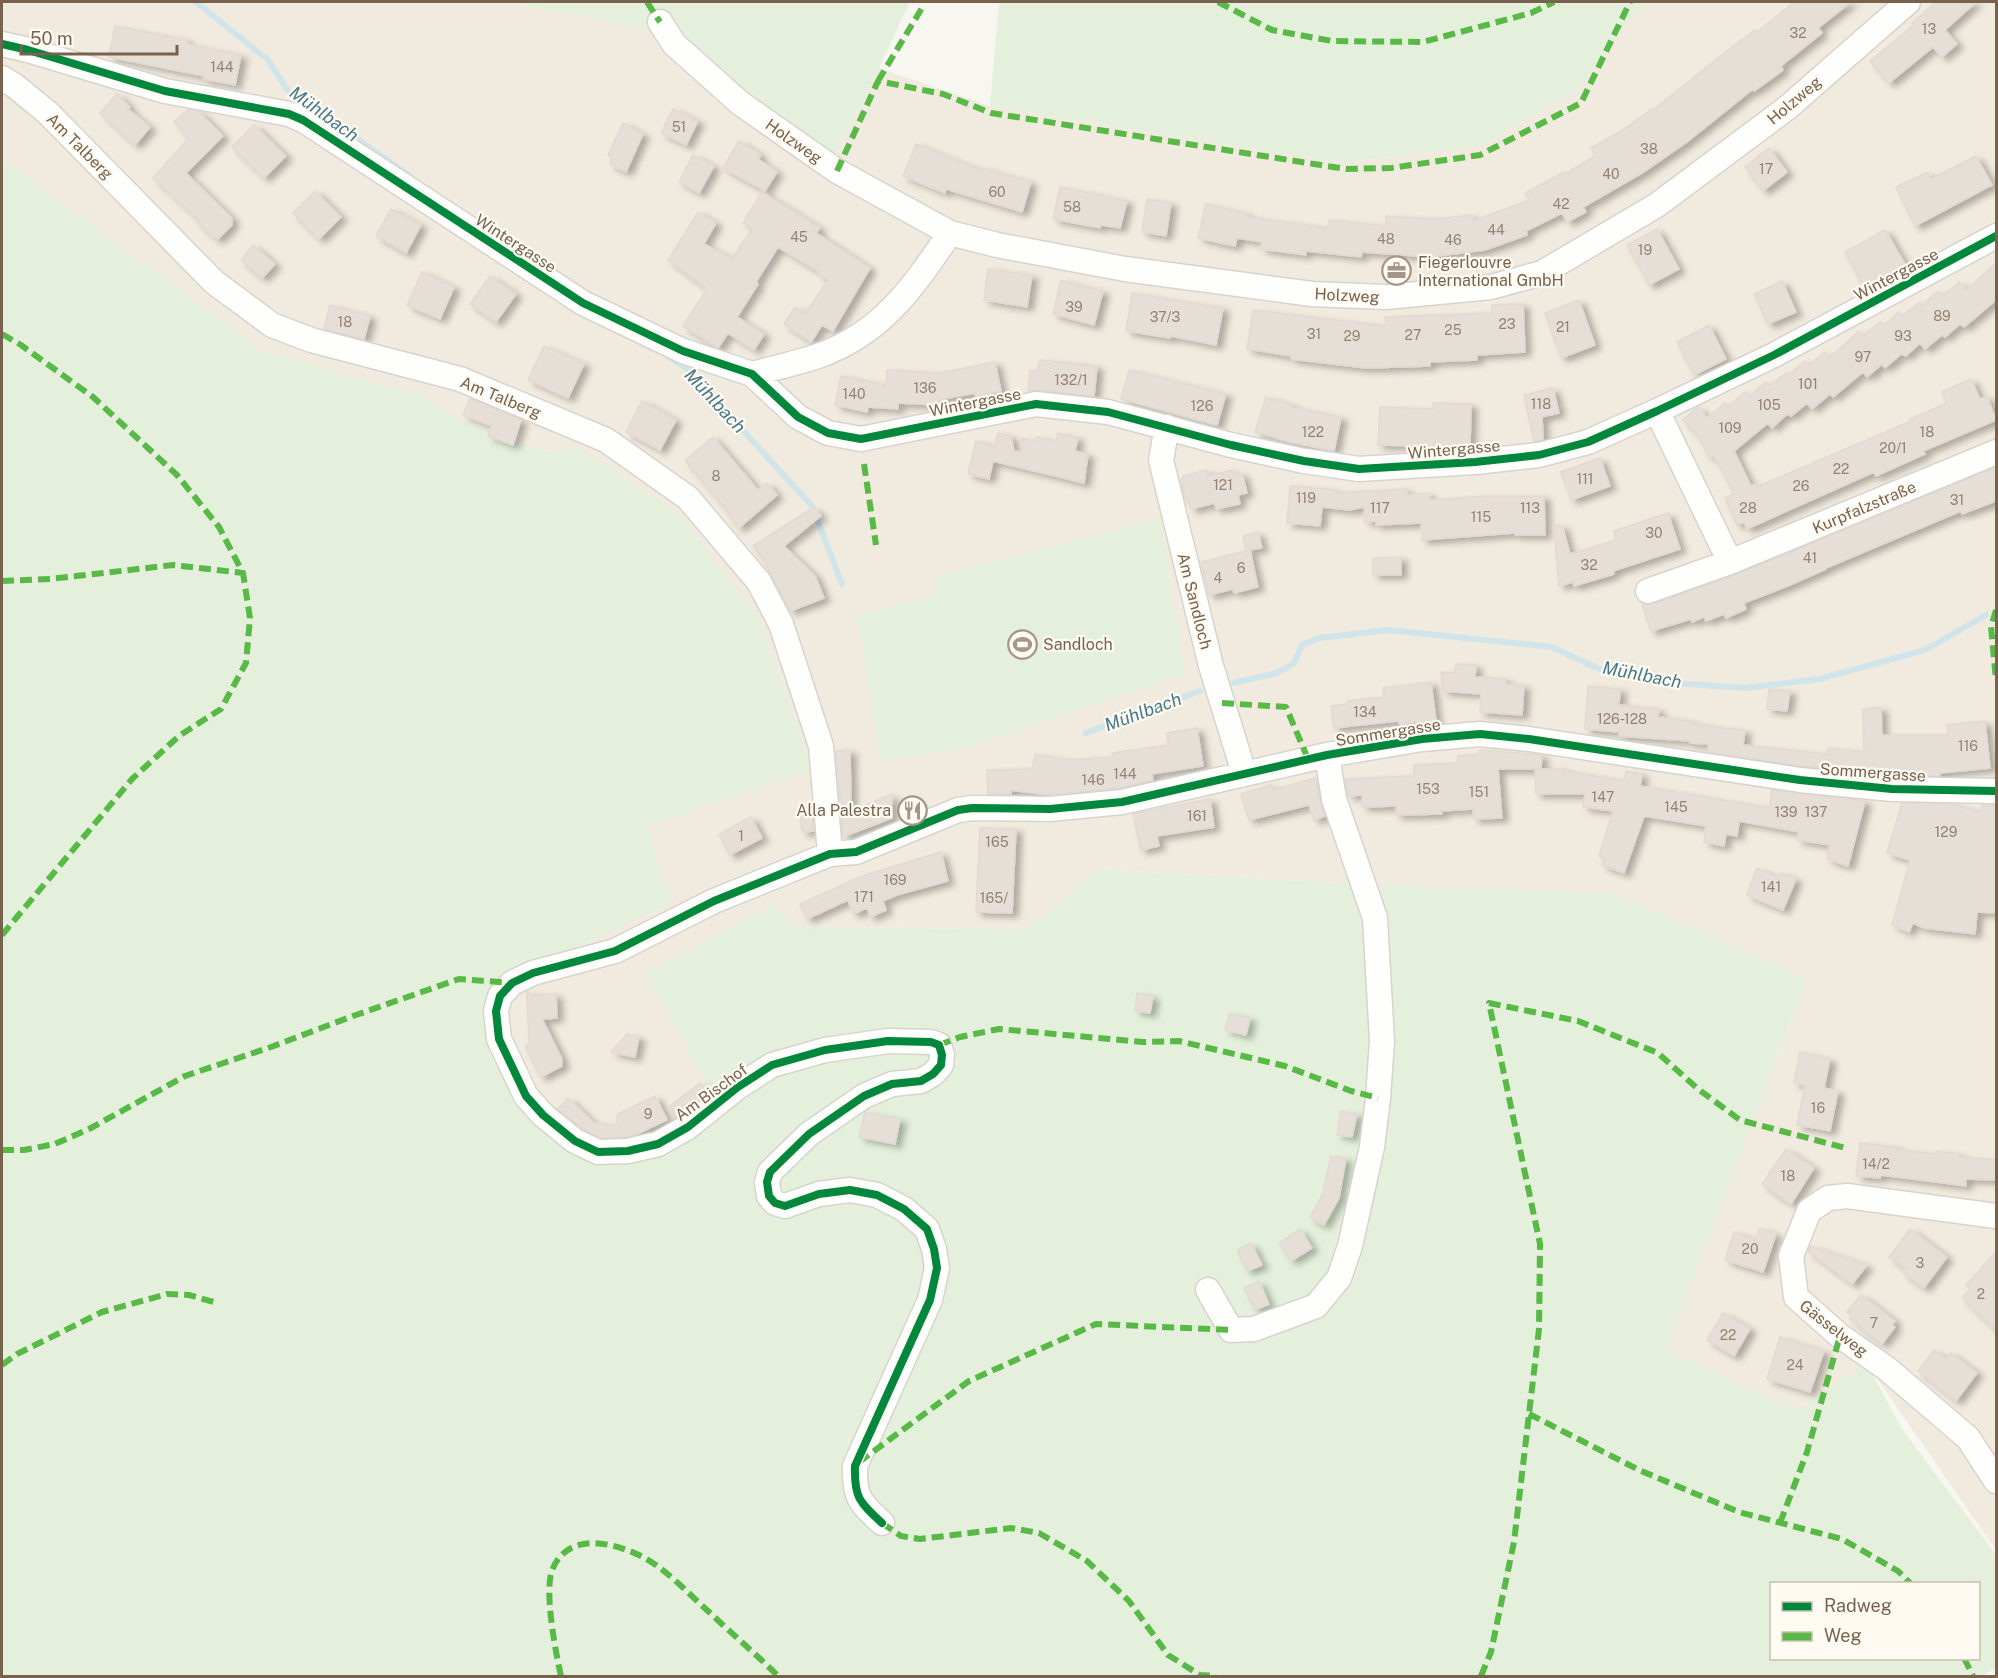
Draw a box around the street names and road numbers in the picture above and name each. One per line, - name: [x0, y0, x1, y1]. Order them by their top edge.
- street label: Holzweg: [1763, 72, 1825, 129]
- street label: Am Talberg: [43, 109, 117, 183]
- street label: Holzweg: [762, 115, 826, 168]
- street label: Wintergasse: [472, 210, 560, 277]
- street label: Wintergasse: [1851, 244, 1942, 305]
- street label: Holzweg: [1314, 284, 1380, 307]
- street label: Am Talberg: [457, 373, 544, 422]
- street label: Wintergasse: [928, 384, 1023, 421]
- street label: Wintergasse: [1407, 436, 1501, 463]
- street label: Kurpfalzstraße: [1810, 477, 1919, 538]
- street label: Am Sandloch: [1173, 551, 1216, 651]
- street label: Sommergasse: [1334, 715, 1442, 750]
- street label: Sommergasse: [1819, 759, 1927, 786]
- street label: Am Bischof: [671, 1060, 751, 1125]
- street label: Gässelweg: [1796, 1296, 1872, 1361]

